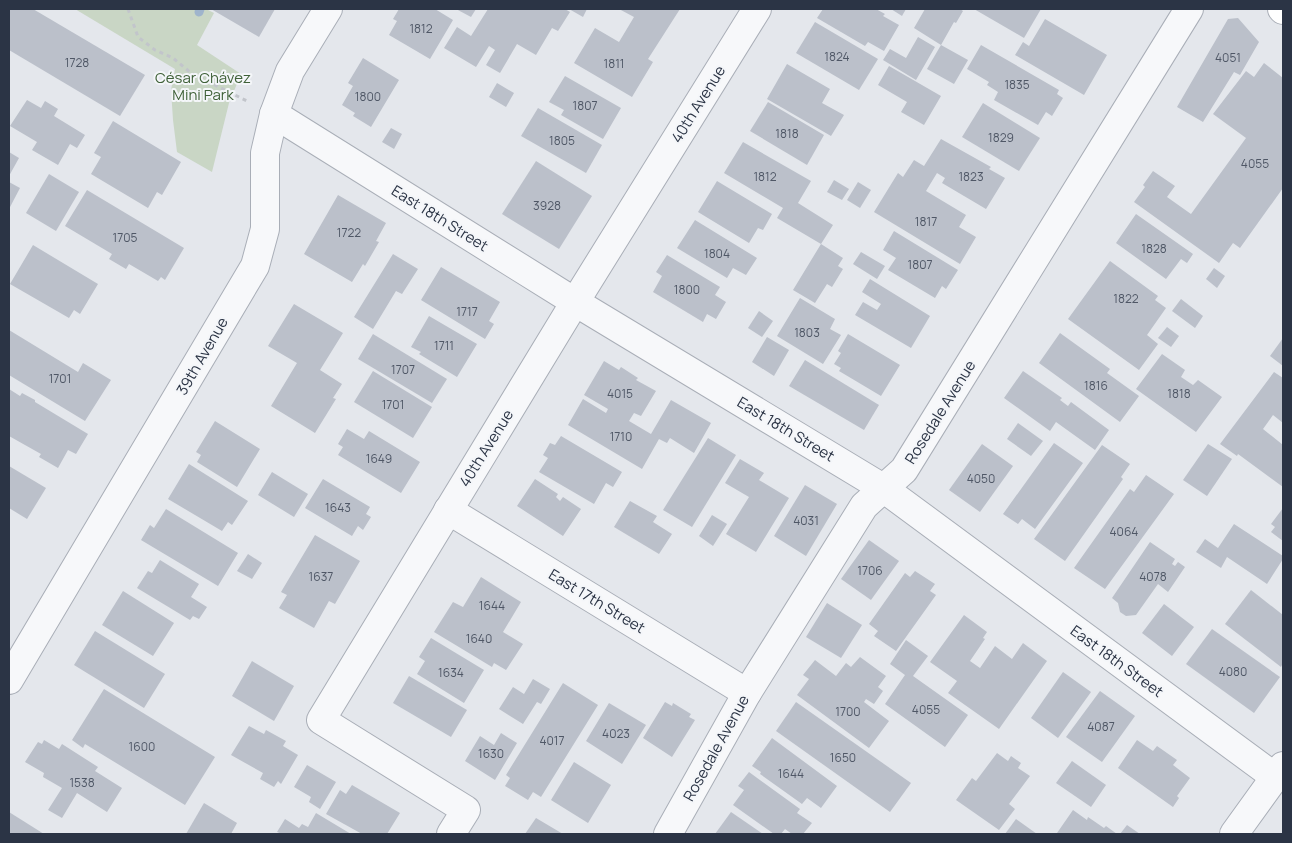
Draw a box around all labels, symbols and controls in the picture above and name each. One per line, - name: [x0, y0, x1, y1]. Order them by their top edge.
- house number: 1812: [409, 20, 433, 37]
- house number: 1824: [824, 48, 850, 65]
- house number: 4051: [1215, 49, 1241, 66]
- house number: 1728: [65, 54, 89, 71]
- house number: 1811: [603, 55, 625, 72]
- street label: 40th Avenue: [666, 61, 730, 147]
- park label: César Chávez Mini Park: [155, 67, 251, 105]
- house number: 1835: [1004, 76, 1030, 93]
- house number: 1800: [355, 88, 381, 105]
- house number: 1807: [573, 97, 598, 114]
- house number: 1818: [775, 125, 799, 142]
- house number: 1829: [988, 129, 1014, 146]
- house number: 1805: [549, 132, 575, 149]
- house number: 4055: [1241, 155, 1269, 172]
- house number: 1812: [753, 168, 777, 185]
- house number: 1823: [958, 168, 984, 185]
- street label: East 18th Street: [388, 180, 492, 256]
- house number: 3928: [533, 197, 561, 214]
- house number: 1817: [915, 213, 937, 230]
- house number: 1722: [337, 224, 361, 241]
- house number: 1705: [113, 229, 138, 246]
- house number: 1828: [1141, 240, 1167, 257]
- house number: 1804: [704, 245, 730, 262]
- house number: 1807: [908, 256, 933, 273]
- house number: 1800: [674, 281, 700, 298]
- house number: 1822: [1113, 290, 1139, 307]
- house number: 1717: [456, 303, 478, 320]
- street label: 39th Avenue: [171, 313, 233, 399]
- house number: 1803: [794, 324, 820, 341]
- house number: 1711: [434, 337, 454, 354]
- street label: Rosedale Avenue: [900, 356, 980, 468]
- house number: 1707: [391, 361, 415, 378]
- house number: 1701: [49, 370, 71, 387]
- house number: 1816: [1084, 377, 1108, 394]
- house number: 4015: [607, 385, 633, 402]
- house number: 1818: [1167, 385, 1191, 402]
- street label: East 18th Street: [733, 392, 839, 466]
- house number: 1701: [382, 396, 404, 413]
- street label: 40th Avenue: [454, 405, 518, 491]
- house number: 1710: [610, 428, 632, 445]
- house number: 1649: [366, 450, 392, 467]
- house number: 4050: [967, 470, 995, 487]
- house number: 1643: [325, 499, 351, 516]
- house number: 4031: [793, 512, 819, 529]
- house number: 4064: [1110, 523, 1138, 540]
- house number: 1706: [857, 562, 883, 579]
- street label: East 17th Street: [545, 564, 649, 638]
- house number: 1637: [309, 568, 333, 585]
- house number: 4078: [1139, 568, 1167, 585]
- house number: 1644: [479, 597, 505, 614]
- street label: East 18th Street: [1066, 620, 1168, 702]
- house number: 1640: [466, 630, 492, 647]
- house number: 4080: [1219, 663, 1247, 680]
- house number: 1634: [438, 664, 464, 681]
- street label: Rosedale Avenue: [678, 691, 754, 805]
- house number: 4055: [912, 701, 940, 718]
- house number: 1700: [835, 703, 861, 720]
- house number: 4087: [1087, 718, 1115, 735]
- house number: 4023: [602, 725, 630, 742]
- house number: 4017: [539, 732, 565, 749]
- house number: 1600: [129, 738, 155, 755]
- house number: 1630: [478, 745, 504, 762]
- house number: 1650: [830, 749, 856, 766]
- house number: 1644: [778, 765, 804, 782]
- house number: 1538: [69, 774, 95, 791]

